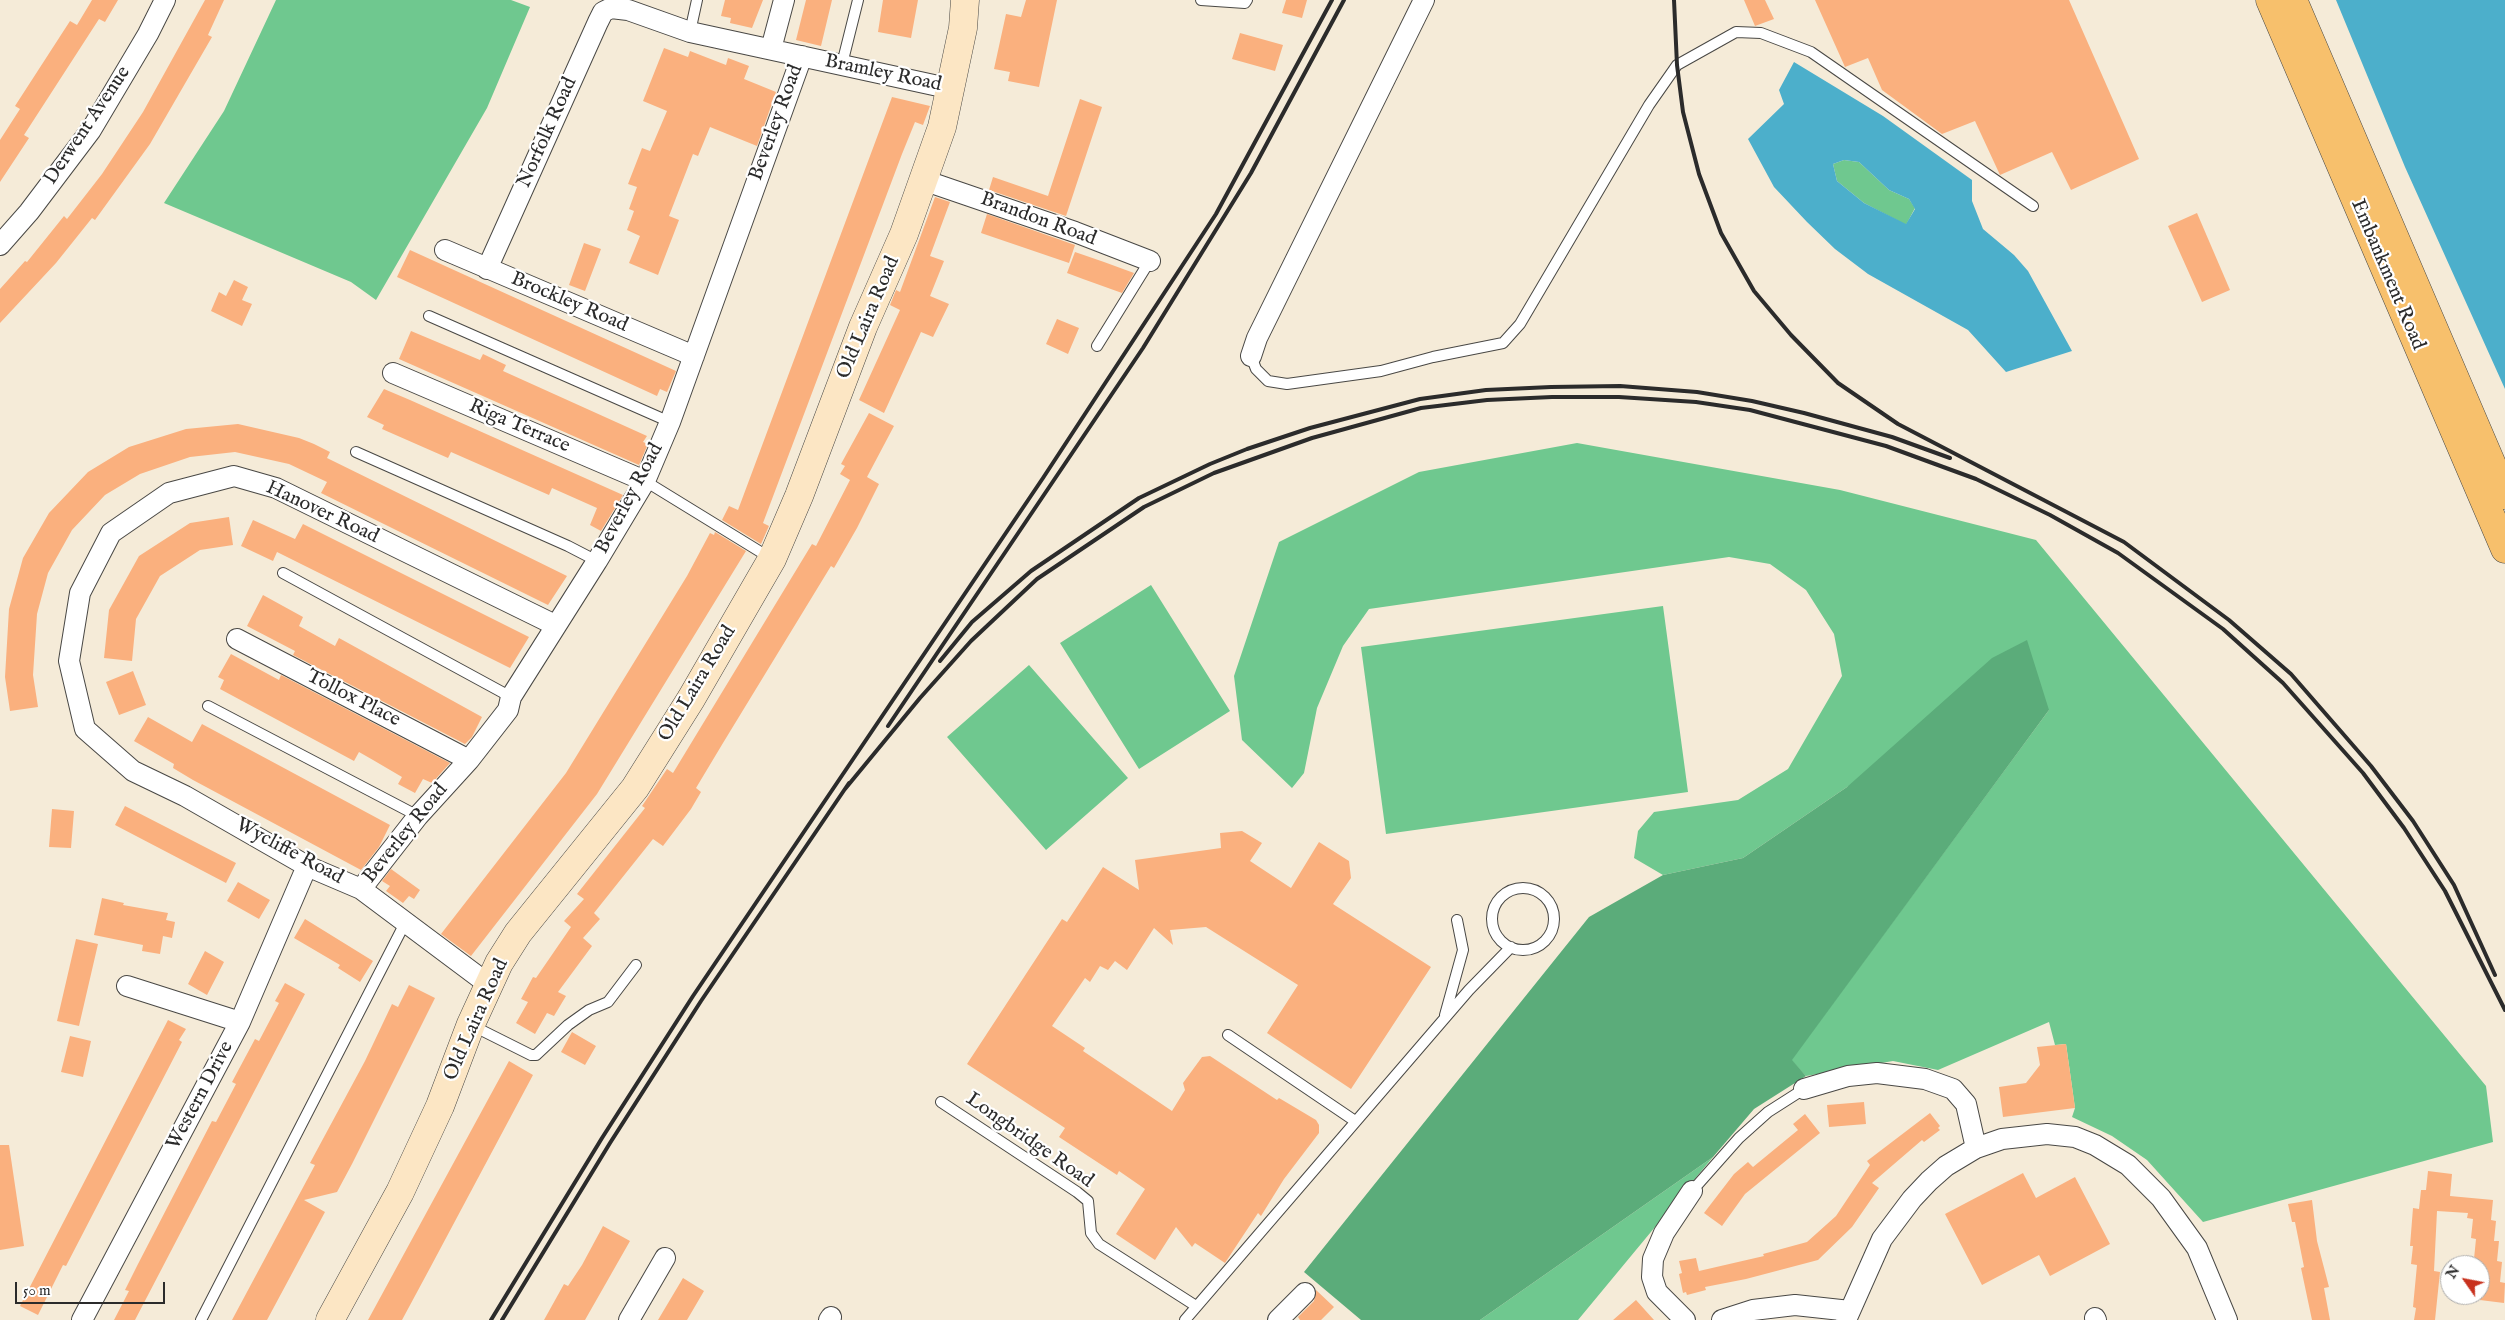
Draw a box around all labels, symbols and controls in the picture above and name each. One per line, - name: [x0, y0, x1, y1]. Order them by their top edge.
- street label: Bramley Road: [822, 50, 944, 98]
- street label: Derwent Avenue: [40, 62, 136, 190]
- street label: Beverley Road: [745, 62, 809, 184]
- street label: Norfolk Road: [513, 74, 583, 192]
- street label: Brandon Road: [977, 188, 1099, 252]
- street label: Embankment Road: [2344, 196, 2430, 354]
- street label: Old Laira Road: [832, 253, 906, 383]
- street label: Brockley Road: [507, 268, 631, 338]
- street label: Riga Terrace: [465, 395, 573, 459]
- street label: Beverley Road: [591, 440, 669, 558]
- street label: Hanover Road: [262, 476, 382, 550]
- street label: Old Laira Road: [654, 622, 742, 746]
- street label: Tollox Place: [302, 665, 404, 733]
- street label: Beverley Road: [358, 779, 454, 889]
- street label: Wycliffe Road: [231, 814, 347, 890]
- street label: Old Laira Road: [439, 955, 515, 1085]
- street label: Western Drive: [162, 1038, 240, 1154]
- street label: Longbridge Road: [961, 1088, 1097, 1194]
- north arrow: [2440, 1255, 2490, 1305]
- text: N: [2442, 1262, 2464, 1282]
- scale bar: [18, 1272, 168, 1304]
- text: 50 m: [23, 1281, 51, 1300]

